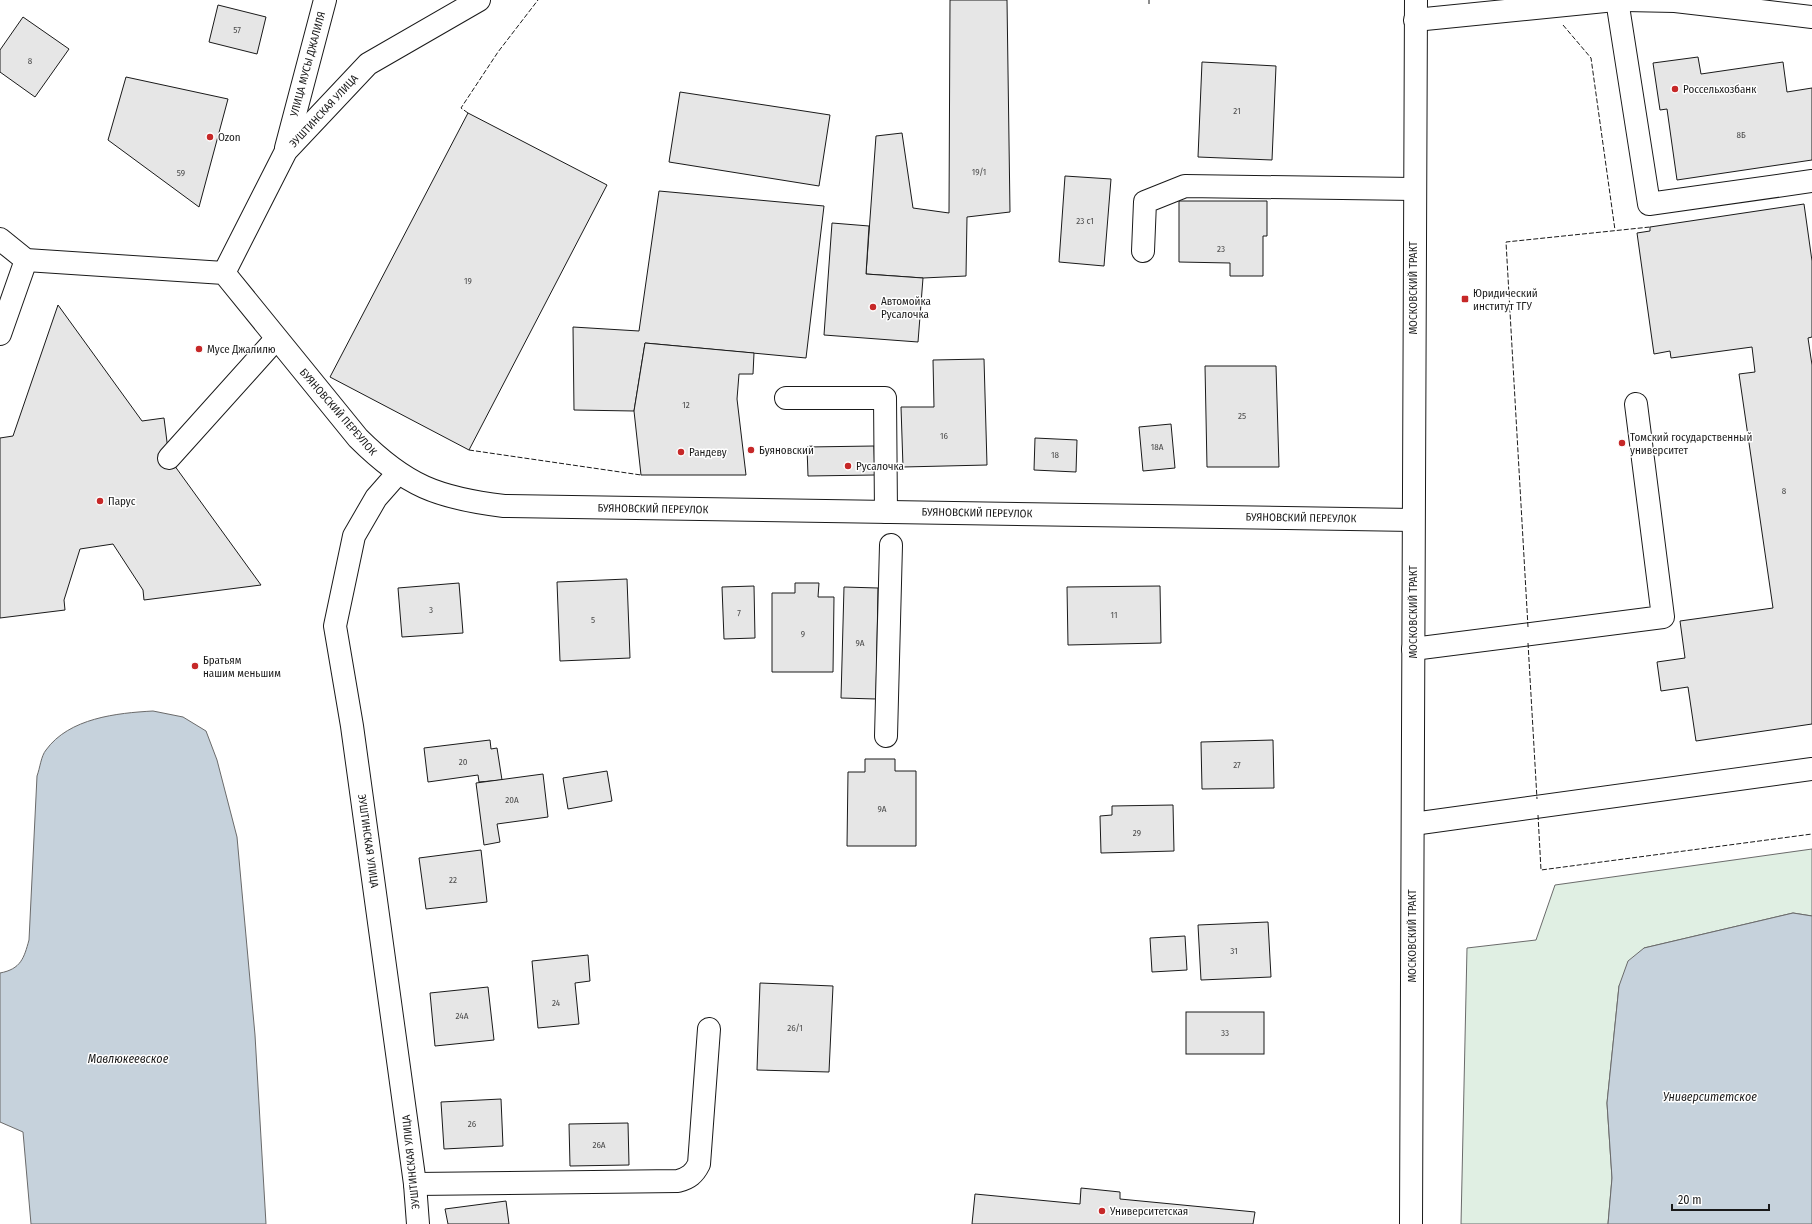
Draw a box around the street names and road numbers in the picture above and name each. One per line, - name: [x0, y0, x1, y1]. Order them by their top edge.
- street label: УЛИЦА МУСЫ ДЖАЛИЛЯ: [287, 10, 328, 119]
- street label: ЭУШТИНСКАЯ УЛИЦА: [287, 72, 361, 150]
- street label: МОСКОВСКИЙ ТРАКТ: [1407, 241, 1420, 335]
- street label: БУЯНОВСКИЙ ПЕРЕУЛОК: [297, 366, 379, 458]
- street label: БУЯНОВСКИЙ ПЕРЕУЛОК: [597, 502, 709, 516]
- street label: БУЯНОВСКИЙ ПЕРЕУЛОК: [921, 506, 1033, 520]
- street label: БУЯНОВСКИЙ ПЕРЕУЛОК: [1245, 511, 1357, 525]
- street label: МОСКОВСКИЙ ТРАКТ: [1407, 565, 1420, 659]
- street label: ЭУШТИНСКАЯ УЛИЦА: [355, 793, 381, 889]
- street label: МОСКОВСКИЙ ТРАКТ: [1406, 889, 1419, 983]
- street label: ЭУШТИНСКАЯ УЛИЦА: [400, 1114, 422, 1210]

